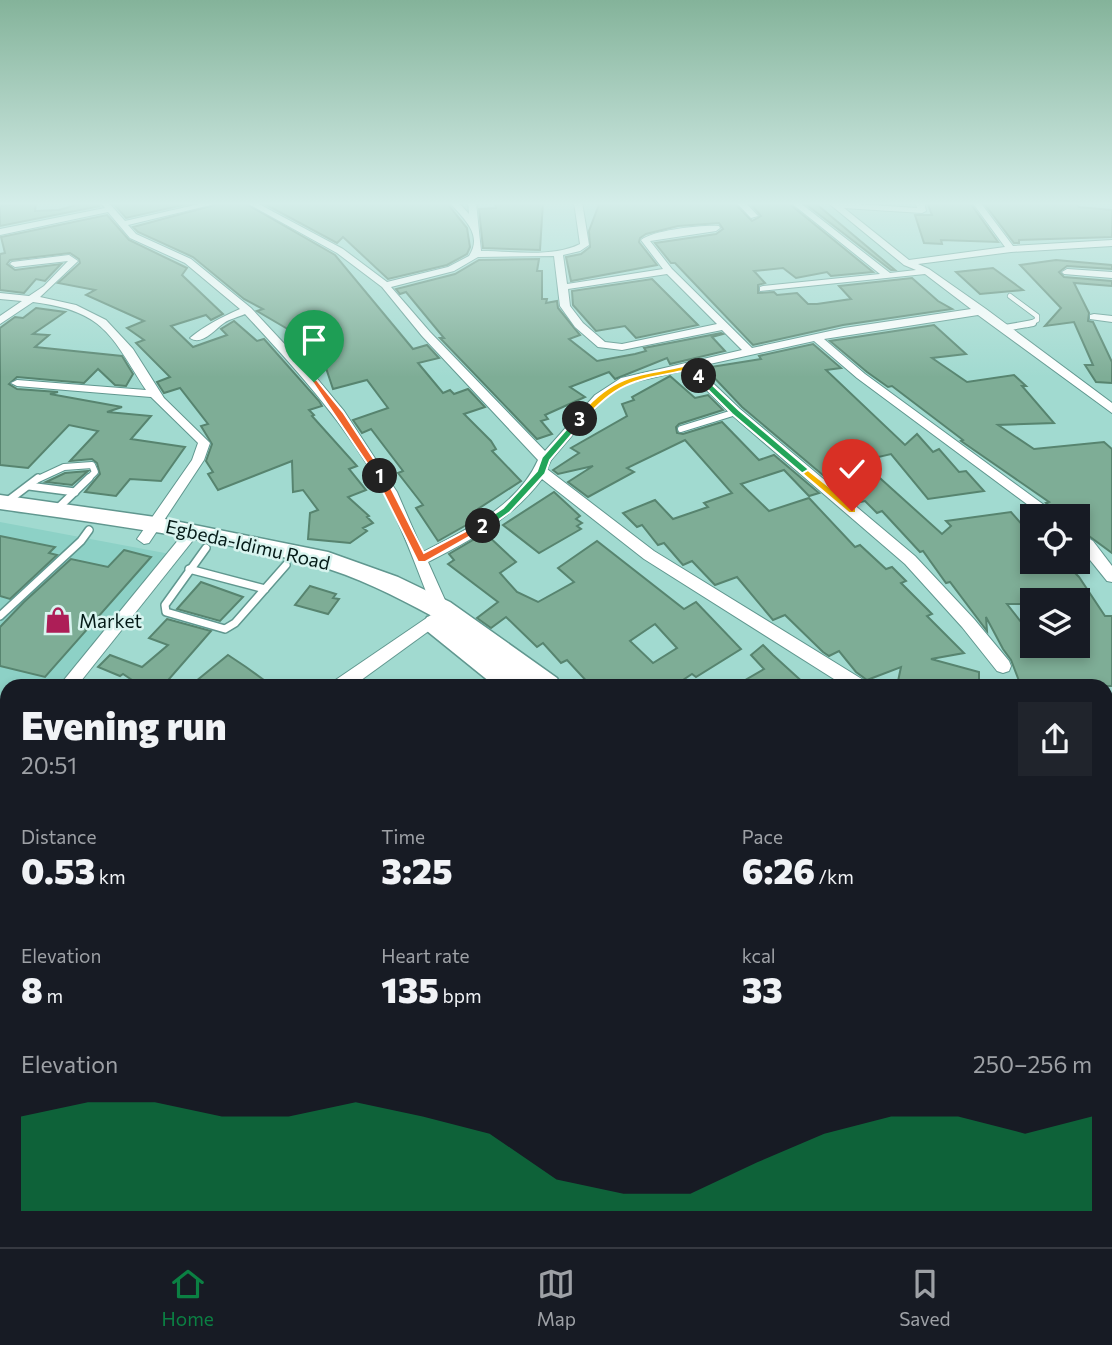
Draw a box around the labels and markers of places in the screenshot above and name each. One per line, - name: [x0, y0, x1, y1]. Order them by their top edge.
- pin: [284, 310, 344, 382]
- pin: 4: [682, 358, 716, 394]
- pin: 3: [562, 402, 598, 436]
- pin: [822, 439, 882, 511]
- pin: 1: [362, 458, 398, 494]
- pin: 2: [466, 508, 500, 544]
- shop icon: Market: [43, 605, 73, 635]
- place label: Market: [79, 609, 142, 632]

